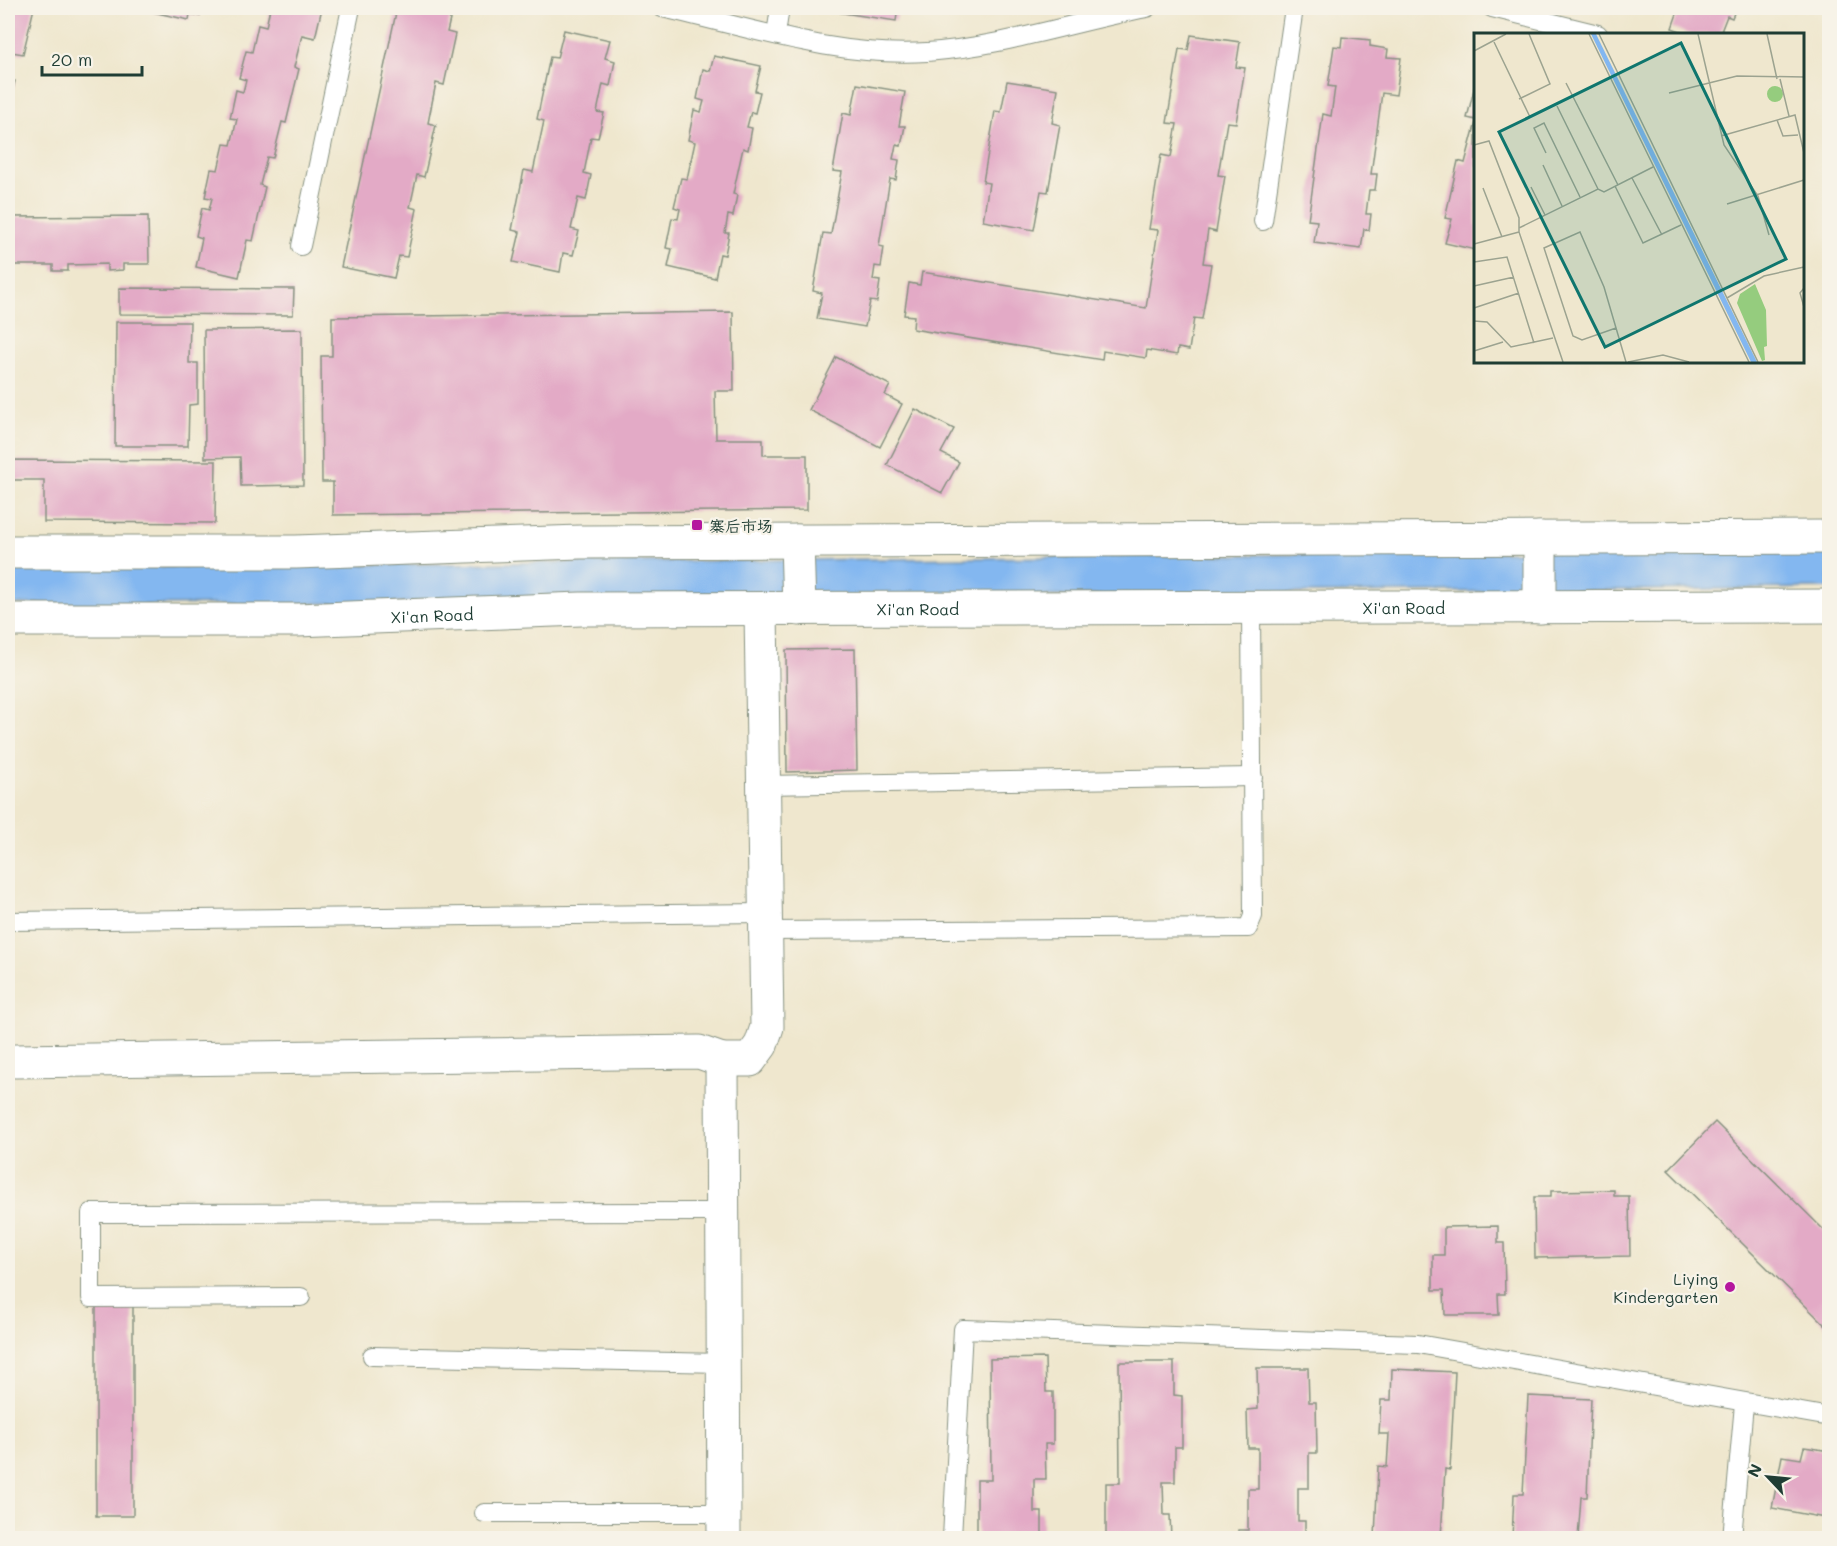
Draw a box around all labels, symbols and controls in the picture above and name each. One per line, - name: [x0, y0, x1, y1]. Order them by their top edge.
- inset map: [1474, 33, 1804, 363]
- scale bar: [42, 39, 142, 77]
- text: 20 m: [51, 47, 92, 71]
- place label: 寨后市场: [709, 515, 773, 536]
- marker: 寨后市场: [690, 518, 704, 532]
- street label: Xi'an Road: [1362, 596, 1445, 618]
- street label: Xi'an Road: [876, 598, 959, 619]
- street label: Xi'an Road: [390, 603, 474, 627]
- place label: Liying Kindergarten: [1613, 1268, 1718, 1307]
- marker: Liying Kindergarten: [1723, 1280, 1737, 1294]
- north arrow: [1738, 1447, 1798, 1507]
- text: N: [1742, 1460, 1766, 1480]

